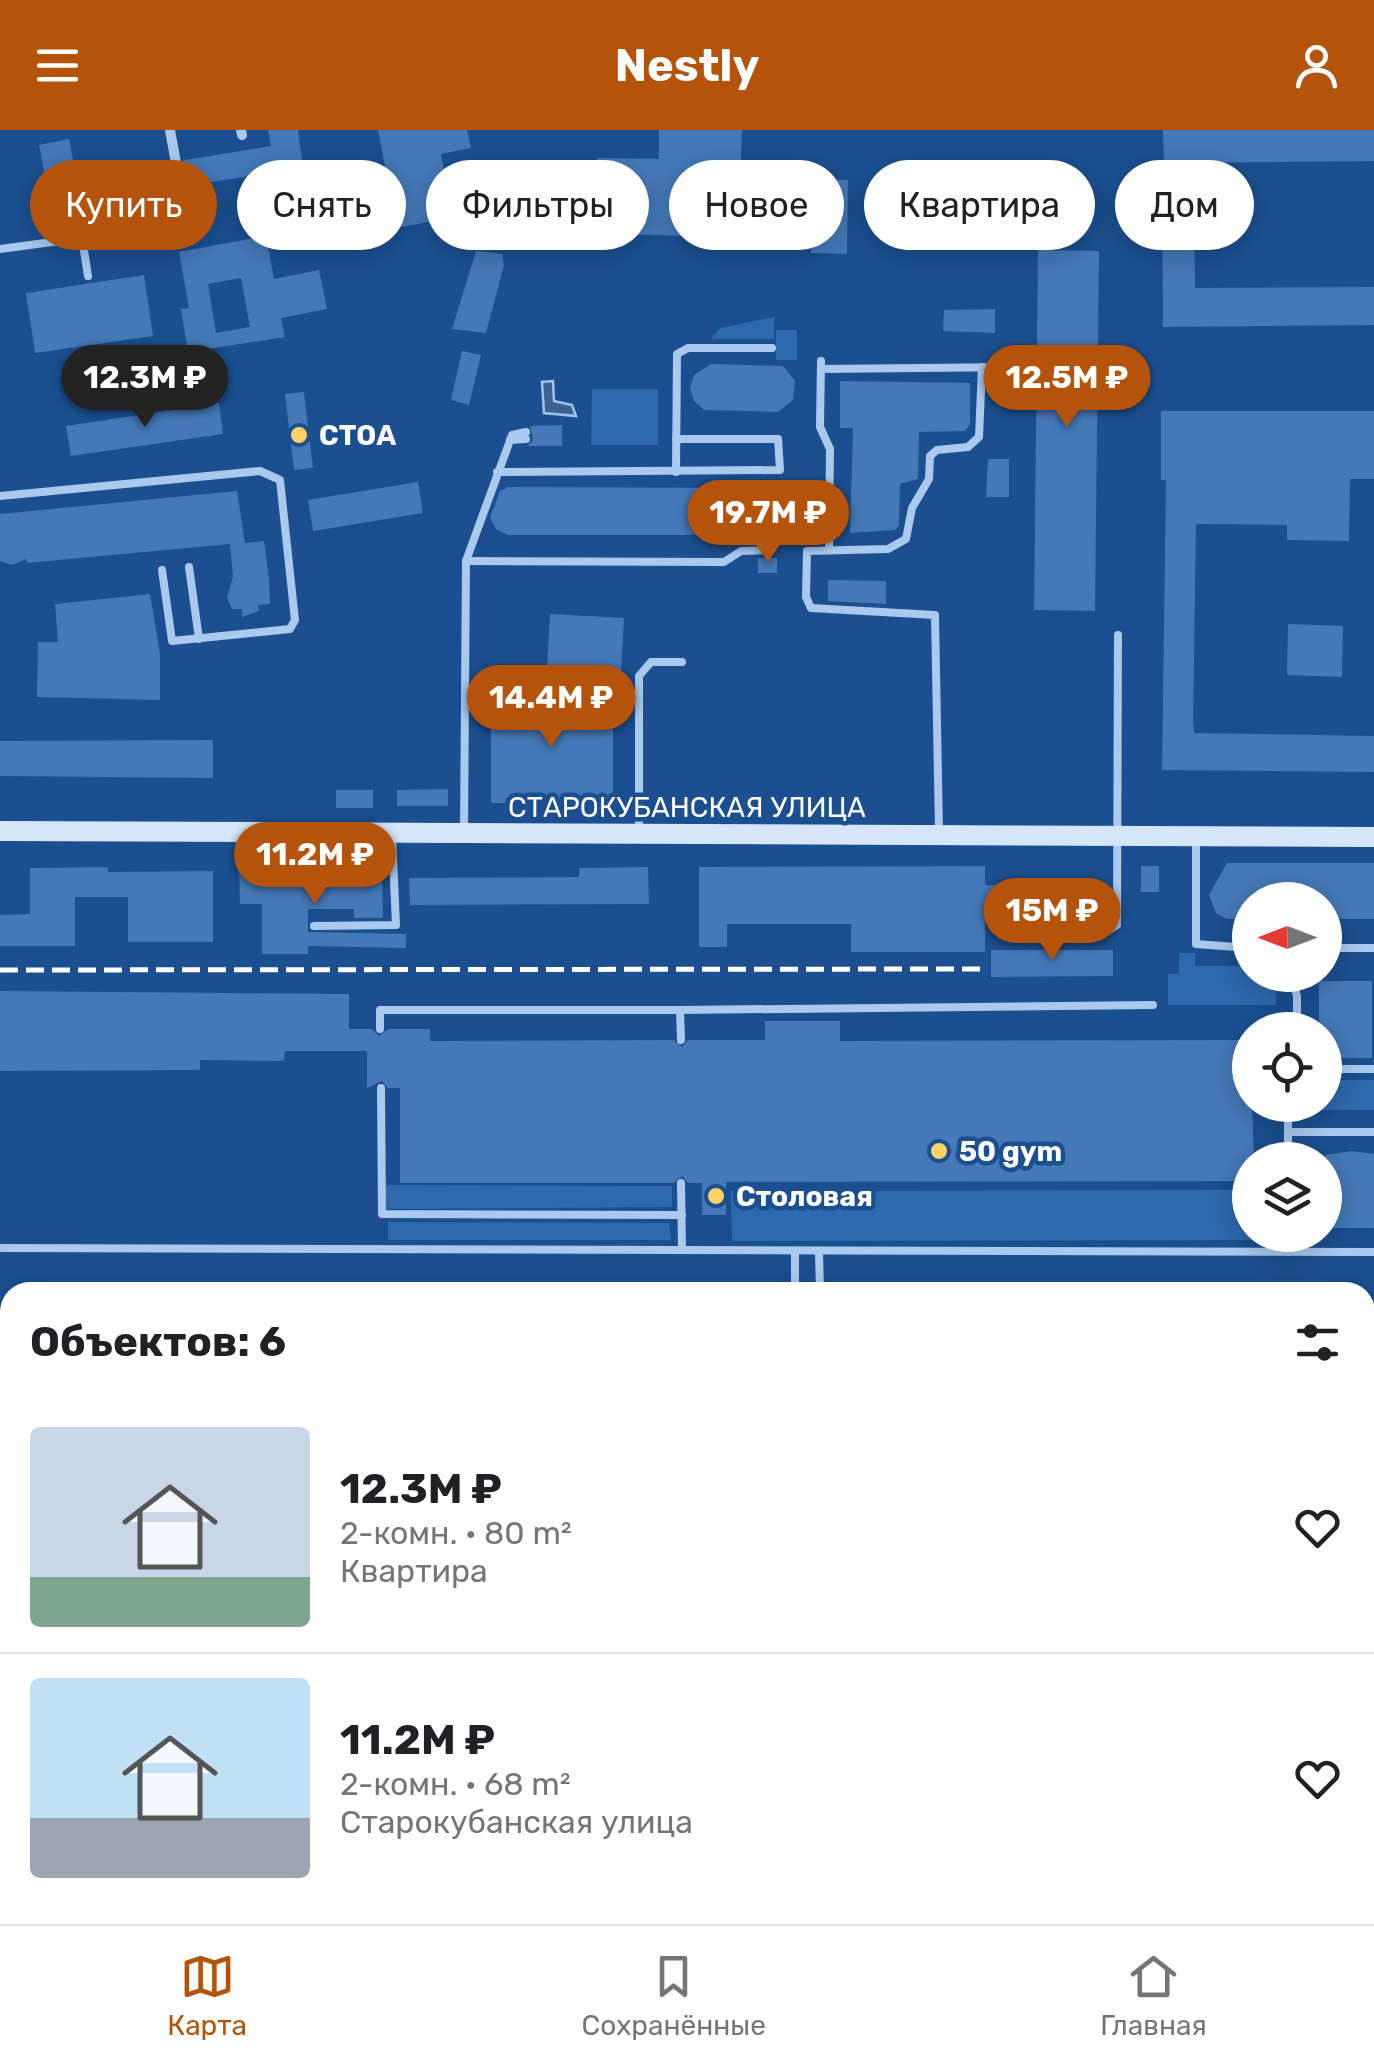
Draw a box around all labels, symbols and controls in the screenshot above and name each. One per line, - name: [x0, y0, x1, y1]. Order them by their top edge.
- icon: menu: [30, 38, 85, 93]
- icon: person: [1289, 38, 1344, 93]
- text: Nestly: [615, 39, 759, 92]
- chip: Купить: [30, 160, 217, 250]
- chip: Снять: [237, 160, 406, 250]
- chip: Фильтры: [426, 160, 649, 250]
- chip: Новое: [669, 160, 844, 250]
- chip: Квартира: [864, 160, 1095, 250]
- chip: Дом: [1115, 160, 1254, 250]
- pin: 12.3M ₽: [53, 345, 237, 430]
- pin: 12.5M ₽: [975, 345, 1159, 430]
- text: 12.3M ₽: [83, 358, 207, 396]
- text: 12.5M ₽: [1006, 358, 1128, 396]
- place label: СТОА: [319, 419, 396, 452]
- marker: СТОА: [288, 424, 310, 446]
- pin: 19.7M ₽: [676, 480, 860, 565]
- text: 19.7M ₽: [709, 493, 827, 531]
- pin: 14.4M ₽: [459, 665, 643, 750]
- text: 14.4M ₽: [489, 678, 613, 716]
- street label: СТАРОКУБАНСКАЯ УЛИЦА: [508, 791, 866, 824]
- pin: 11.2M ₽: [223, 822, 407, 907]
- text: 11.2M ₽: [256, 835, 374, 873]
- pin: 15M ₽: [982, 878, 1122, 963]
- north arrow: [1232, 882, 1342, 992]
- map controls: [1232, 882, 1342, 1252]
- text: 15M ₽: [1006, 891, 1098, 929]
- button: locate: [1232, 1012, 1342, 1122]
- place label: 50 gym: [959, 1135, 1062, 1168]
- marker: 50 gym: [928, 1140, 950, 1162]
- button: layers: [1232, 1142, 1342, 1252]
- place label: Столовая: [736, 1180, 873, 1213]
- marker: Столовая: [705, 1185, 727, 1207]
- icon: filters: [1290, 1315, 1345, 1370]
- text: Объектов: 6: [30, 1317, 286, 1367]
- text: 12.3M ₽: [340, 1464, 502, 1514]
- icon: home: [110, 1467, 230, 1587]
- icon: heart: [1290, 1500, 1345, 1555]
- text: 2-комн. · 80 m²: [340, 1514, 572, 1552]
- text: Квартира: [340, 1552, 488, 1590]
- text: 11.2M ₽: [340, 1715, 495, 1765]
- icon: home: [110, 1718, 230, 1838]
- icon: heart: [1290, 1751, 1345, 1806]
- text: 2-комн. · 68 m²: [340, 1765, 571, 1803]
- text: Старокубанская улица: [340, 1803, 693, 1841]
- tab: Карта: [167, 1949, 247, 2042]
- tab: Сохранённые: [582, 1949, 766, 2042]
- tab: Главная: [1100, 1949, 1207, 2042]

